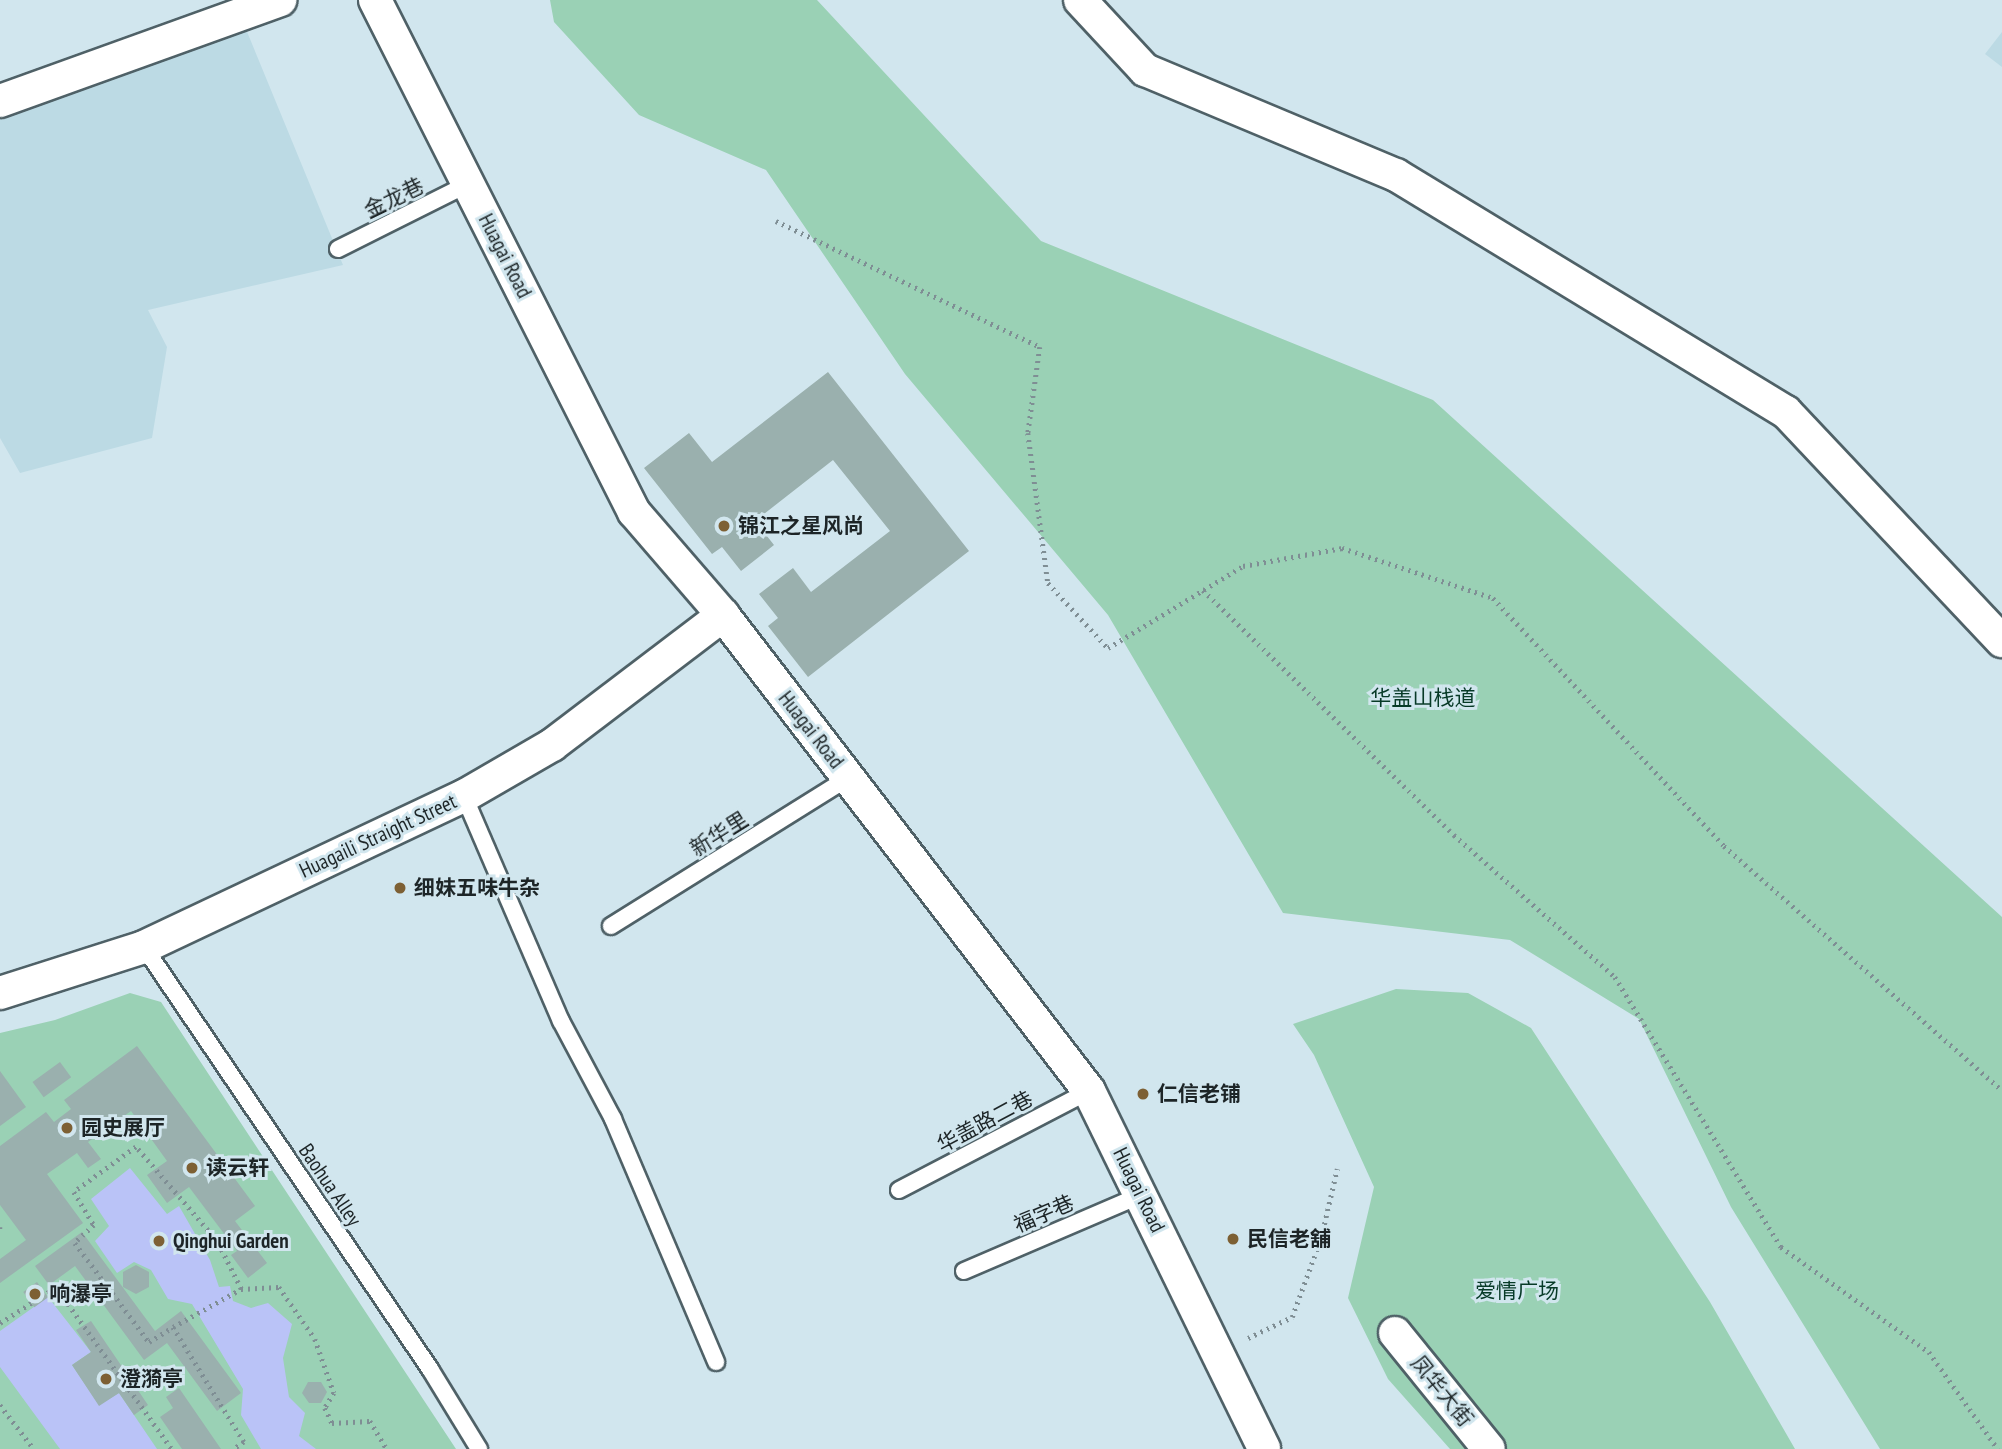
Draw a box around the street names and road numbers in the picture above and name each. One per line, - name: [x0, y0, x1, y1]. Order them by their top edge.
- street label: 金龙巷: [360, 173, 428, 223]
- street label: Huagai Road: [473, 210, 537, 302]
- street label: Huagai Road: [773, 686, 849, 774]
- street label: Huagaili Straight Street: [296, 789, 460, 883]
- street label: 新华里: [686, 807, 752, 861]
- street label: 华盖路二巷: [933, 1086, 1037, 1158]
- street label: Baohua Alley: [293, 1139, 367, 1231]
- street label: Huagai Road: [1108, 1144, 1170, 1236]
- street label: 福字巷: [1010, 1190, 1078, 1238]
- street label: 凤华大街: [1406, 1350, 1478, 1432]

